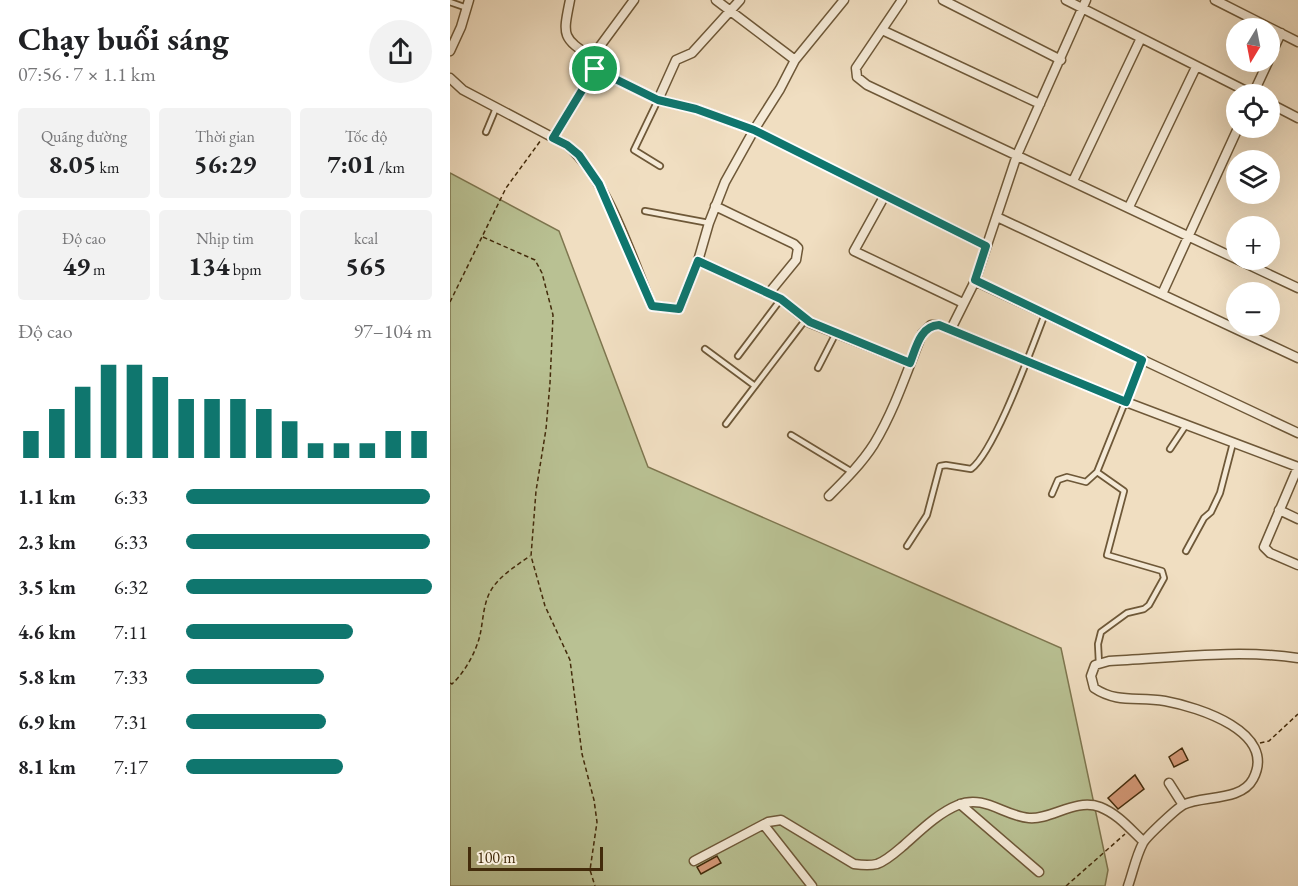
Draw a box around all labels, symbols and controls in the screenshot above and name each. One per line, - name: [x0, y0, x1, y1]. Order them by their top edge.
- text: Chạy buổi sáng: [18, 17, 229, 60]
- north arrow: [1226, 18, 1280, 72]
- map controls: [1226, 18, 1280, 336]
- button: share: [369, 20, 432, 83]
- pin: [569, 43, 620, 94]
- icon: arrive: [578, 52, 611, 85]
- text: 07:56 · 7 × 1.1 km: [18, 61, 156, 87]
- button: locate: [1226, 84, 1280, 138]
- text: Quãng đường: [41, 126, 127, 147]
- text: Thời gian: [195, 126, 255, 147]
- text: Tốc độ: [345, 126, 387, 147]
- text: 8.05: [49, 147, 96, 181]
- text: 56:29: [194, 147, 256, 181]
- text: 7:01: [327, 147, 376, 181]
- button: layers: [1226, 150, 1280, 204]
- text: km: [96, 157, 119, 178]
- text: /km: [376, 157, 405, 178]
- button: +: [1226, 216, 1280, 270]
- text: Độ cao: [62, 228, 106, 249]
- text: Nhịp tim: [196, 228, 254, 249]
- text: kcal: [354, 228, 378, 249]
- text: 49: [62, 249, 90, 283]
- text: 134: [188, 249, 230, 283]
- text: 565: [345, 249, 387, 283]
- text: m: [90, 259, 106, 280]
- text: bpm: [230, 259, 262, 280]
- button: −: [1226, 282, 1280, 336]
- text: Độ cao: [18, 318, 73, 344]
- text: 97–104 m: [353, 318, 432, 344]
- text: 1.1 km: [18, 484, 76, 510]
- text: 6:33: [114, 484, 148, 510]
- text: 2.3 km: [18, 529, 76, 555]
- text: 6:33: [114, 529, 148, 555]
- text: 3.5 km: [18, 574, 76, 600]
- text: 6:32: [114, 574, 148, 600]
- text: 4.6 km: [18, 619, 76, 645]
- text: 7:11: [114, 619, 148, 645]
- text: 5.8 km: [18, 664, 76, 690]
- text: 7:33: [114, 664, 148, 690]
- text: 6.9 km: [18, 709, 76, 735]
- text: 7:31: [114, 709, 148, 735]
- text: 8.1 km: [18, 754, 76, 780]
- text: 7:17: [114, 754, 148, 780]
- scale bar: [468, 844, 603, 872]
- text: 100 m: [477, 847, 516, 868]

